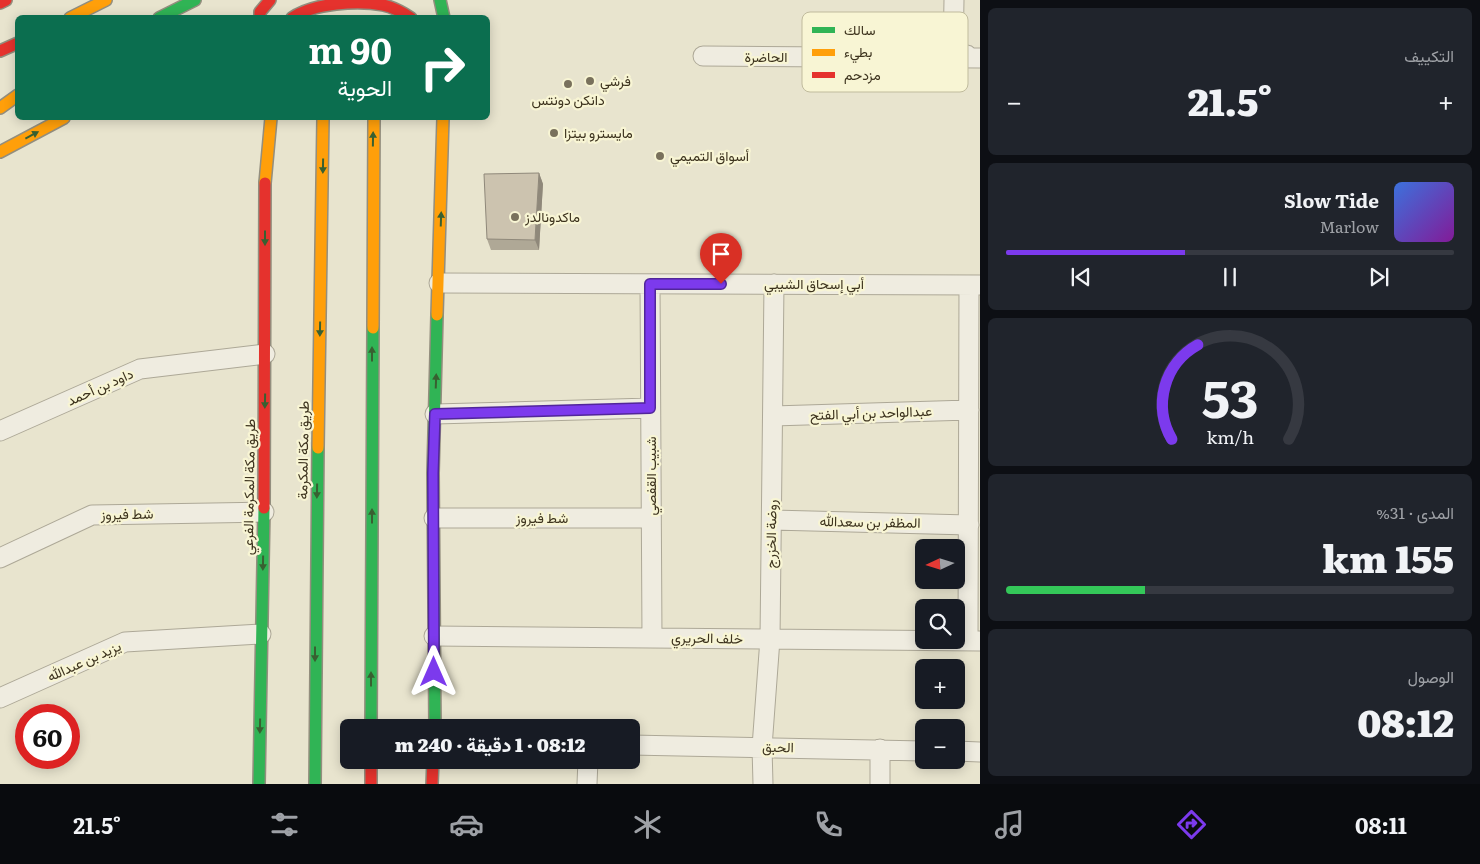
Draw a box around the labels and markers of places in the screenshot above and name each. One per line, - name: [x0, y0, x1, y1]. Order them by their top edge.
- place label: فرشي: [600, 70, 631, 93]
- marker: فرشي: [584, 75, 596, 87]
- marker: دانكن دونتس: [562, 78, 574, 90]
- place label: دانكن دونتس: [531, 89, 605, 109]
- place label: مايسترو بيتزا: [564, 122, 633, 142]
- marker: مايسترو بيتزا: [548, 127, 560, 139]
- place label: أسواق التميمي: [670, 145, 749, 168]
- marker: أسواق التميمي: [654, 150, 666, 162]
- place label: ماكدونالدز: [524, 206, 580, 226]
- marker: ماكدونالدز: [509, 211, 521, 223]
- pin: [700, 233, 742, 284]

